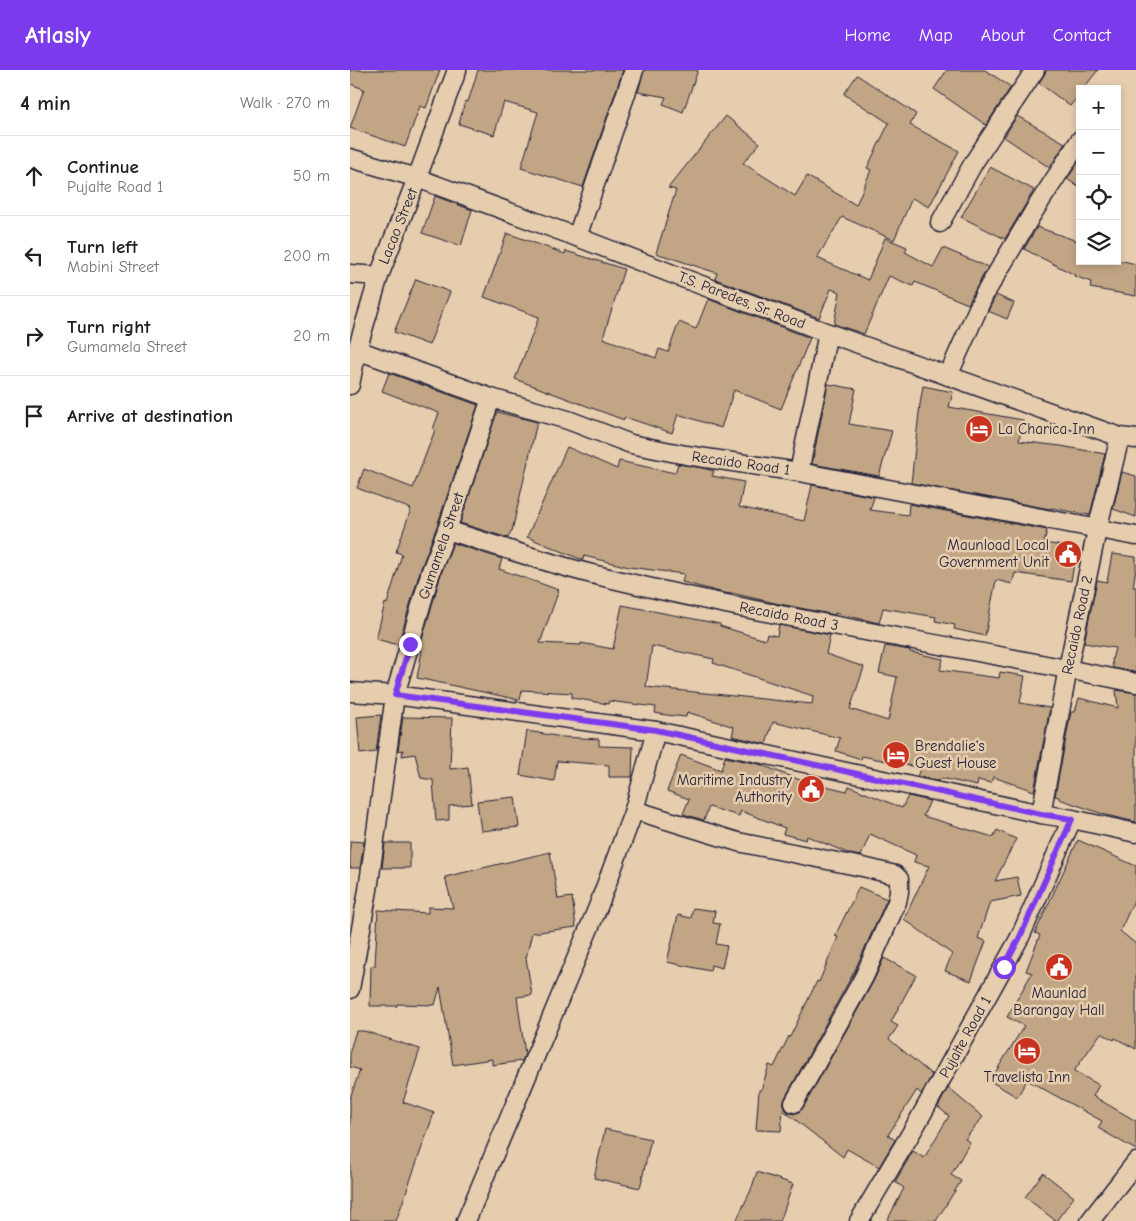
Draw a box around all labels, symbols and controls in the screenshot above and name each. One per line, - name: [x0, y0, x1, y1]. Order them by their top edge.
- text: Atlasly: [25, 21, 91, 49]
- text: Home: [844, 25, 891, 46]
- text: Map: [919, 25, 953, 46]
- text: About: [981, 25, 1025, 46]
- text: Contact: [1053, 25, 1111, 46]
- map controls: [1076, 85, 1121, 265]
- button: +: [1076, 85, 1121, 130]
- text: 4 min: [20, 91, 71, 115]
- text: Walk · 270 m: [240, 94, 330, 112]
- button: −: [1076, 130, 1121, 175]
- text: Continue: [67, 156, 139, 178]
- icon: ahead: [20, 162, 48, 190]
- text: 50 m: [293, 167, 330, 185]
- button: locate: [1076, 175, 1121, 220]
- text: Pujalte Road 1: [67, 178, 163, 196]
- street label: Lacao Street: [375, 185, 422, 267]
- button: layers: [1076, 220, 1121, 265]
- text: Turn left: [67, 236, 138, 258]
- icon: left: [20, 242, 48, 270]
- text: 200 m: [284, 247, 330, 265]
- text: Mabini Street: [67, 258, 159, 276]
- street label: T.S. Paredes, Sr. Road: [676, 267, 808, 333]
- text: Turn right: [67, 316, 151, 338]
- icon: right: [20, 322, 48, 350]
- text: 20 m: [293, 327, 330, 345]
- text: Gumamela Street: [67, 338, 187, 356]
- icon: arrive: [20, 402, 48, 430]
- text: Arrive at destination: [67, 405, 233, 427]
- hotel icon: La Charica Inn: [964, 414, 994, 444]
- place label: La Charica Inn: [998, 420, 1095, 438]
- street label: Recaido Road 1: [691, 447, 791, 479]
- street label: Gumamela Street: [414, 489, 468, 602]
- place label: Maunload Local Government Unit: [939, 536, 1050, 571]
- public building icon: Maunload Local Government Unit: [1053, 539, 1083, 569]
- street label: Recaido Road 2: [1058, 574, 1096, 676]
- street label: Recaido Road 3: [738, 598, 840, 634]
- route end: [399, 633, 422, 656]
- place label: Brendalie's Guest House: [915, 737, 997, 772]
- hotel icon: Brendalie's Guest House: [881, 740, 911, 770]
- place label: Maritime Industry Authority: [677, 771, 792, 806]
- public building icon: Maritime Industry Authority: [796, 774, 826, 804]
- public building icon: Maunlad Barangay Hall: [1044, 952, 1074, 982]
- route start: [993, 956, 1016, 979]
- place label: Maunlad Barangay Hall: [1013, 984, 1105, 1019]
- street label: Pujalte Road 1: [935, 993, 995, 1081]
- hotel icon: Travelista Inn: [1012, 1036, 1042, 1066]
- place label: Travelista Inn: [984, 1068, 1070, 1086]

